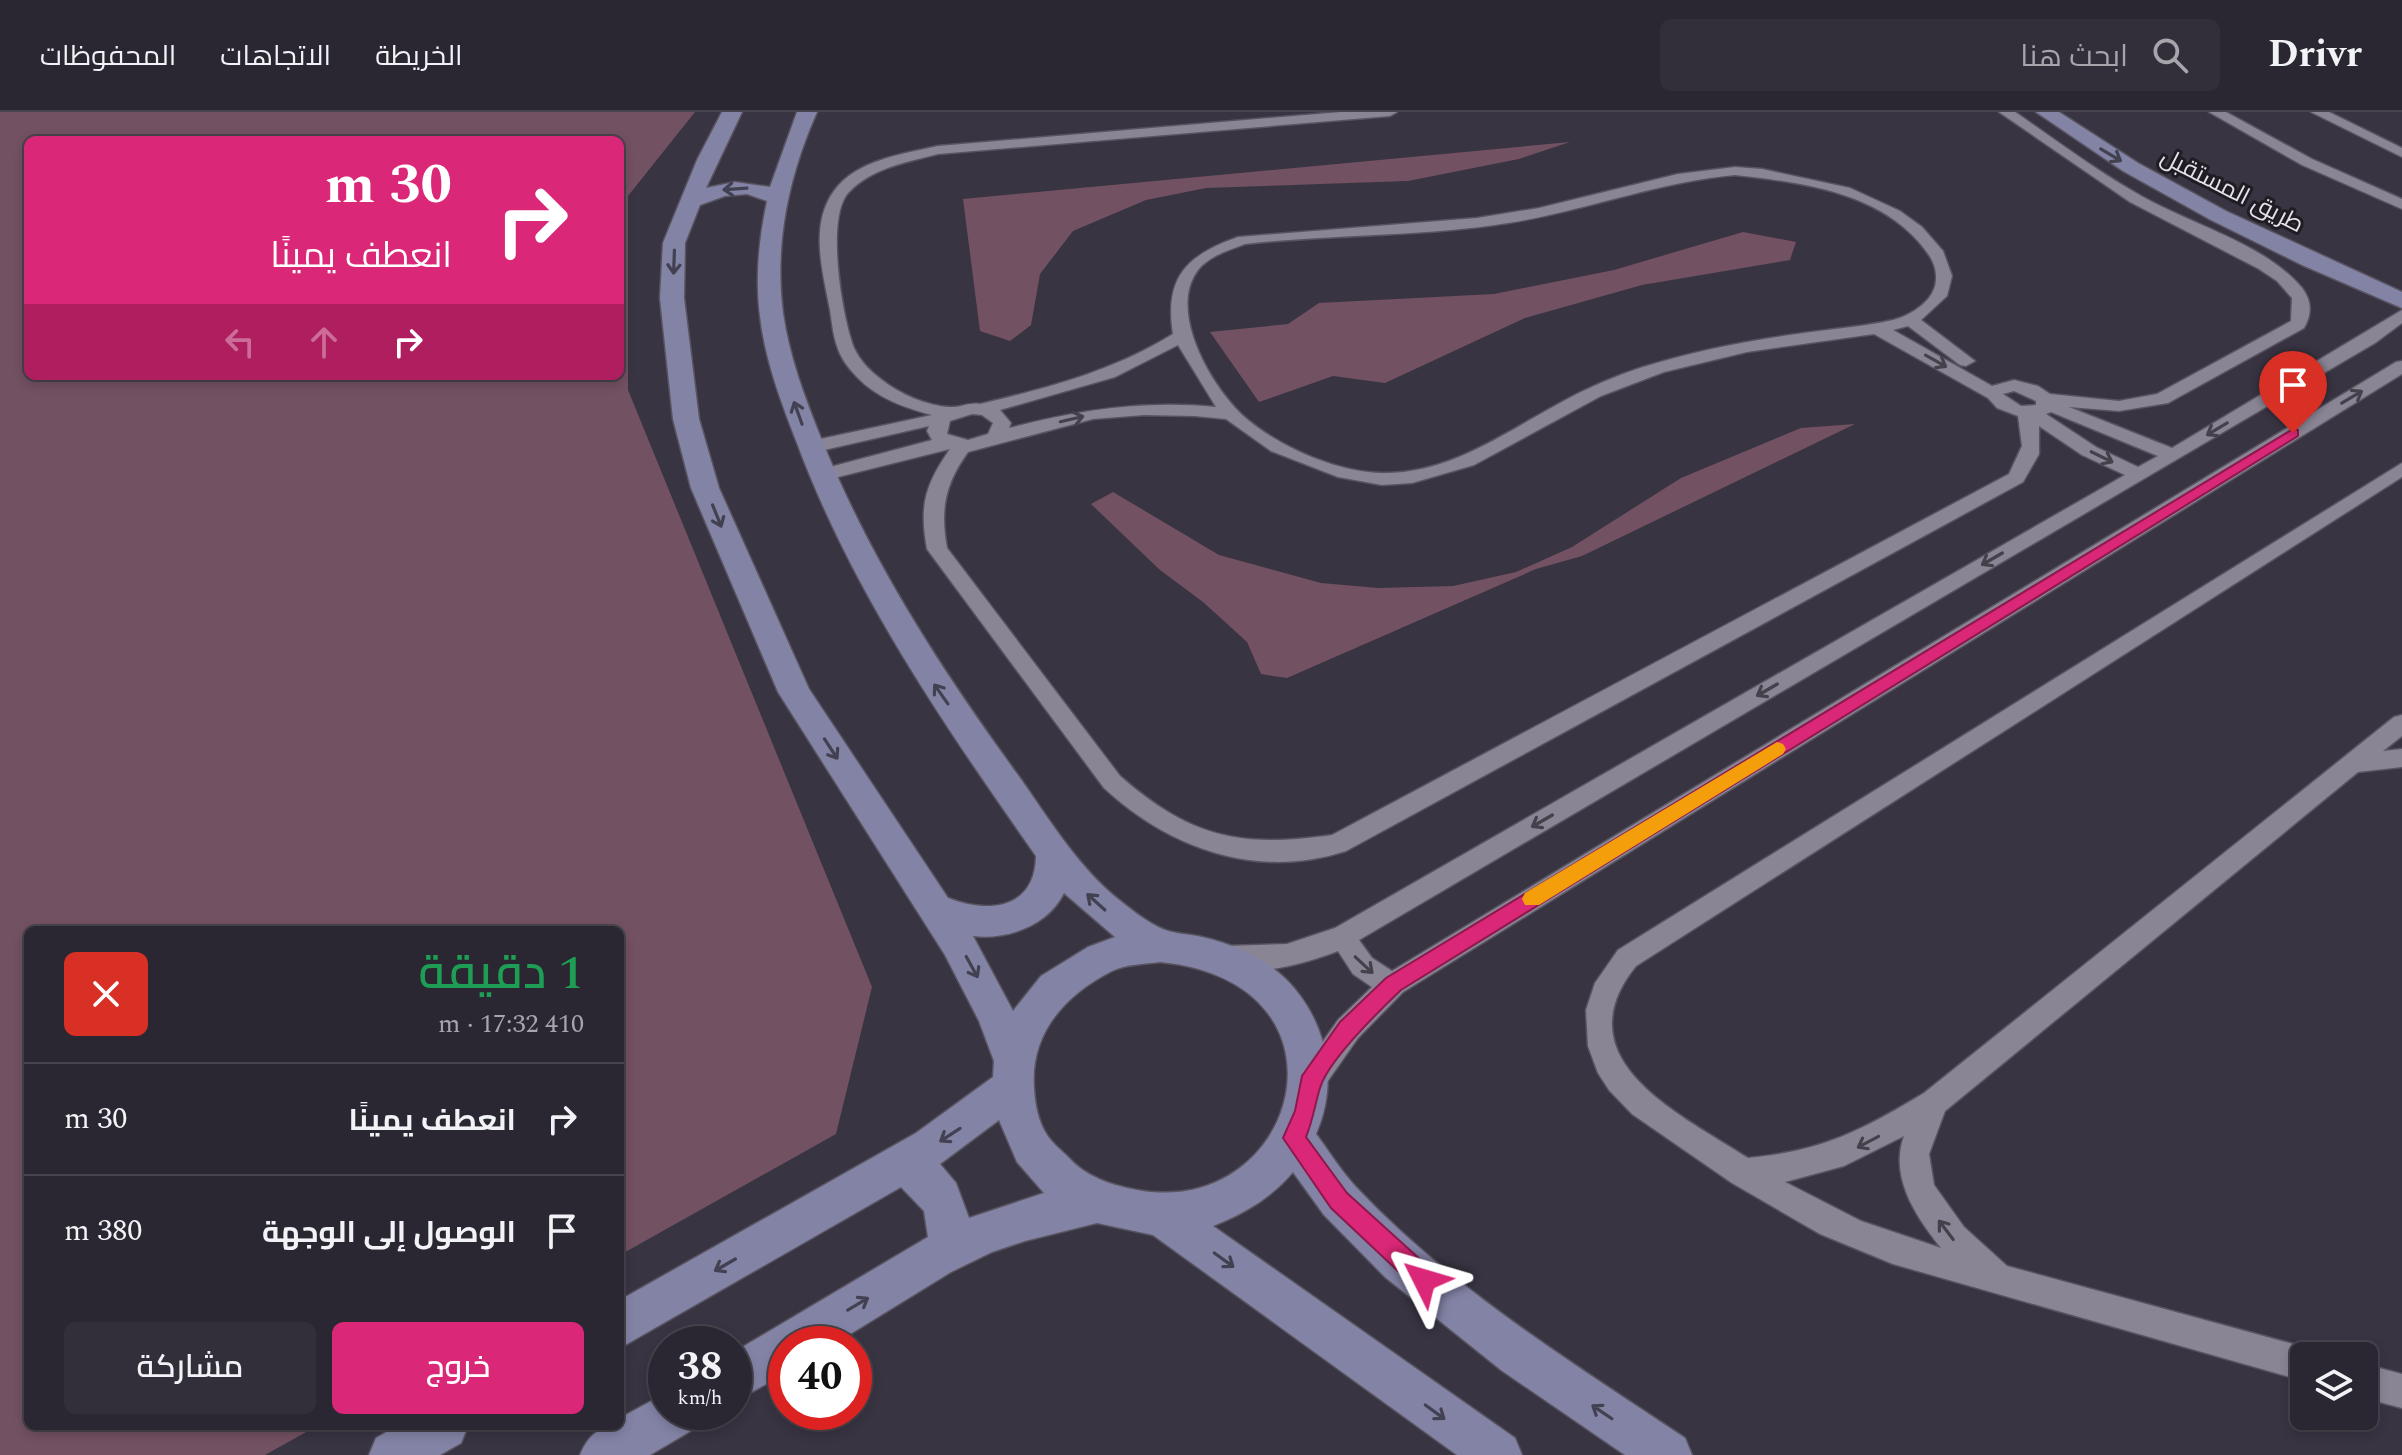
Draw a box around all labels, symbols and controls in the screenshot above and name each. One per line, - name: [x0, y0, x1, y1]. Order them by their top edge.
- search box: [1660, 19, 2220, 91]
- text: Drivr: [2268, 26, 2362, 84]
- icon: search: [2148, 33, 2192, 77]
- text: ابحث هنا: [2020, 34, 2128, 80]
- text: المحفوظات: [40, 35, 176, 78]
- text: الاتجاهات: [220, 35, 331, 78]
- text: الخريطة: [375, 35, 463, 78]
- street label: طريق المستقبل: [2154, 139, 2310, 243]
- text: 30 m: [325, 143, 452, 228]
- one-way arrow: [2099, 148, 2122, 164]
- icon: right: [480, 168, 584, 272]
- one-way arrow: [722, 182, 749, 197]
- text: انعطف يمينًا: [270, 229, 452, 284]
- one-way arrow: [666, 248, 681, 275]
- icon: left: [218, 320, 262, 364]
- icon: ahead: [302, 320, 346, 364]
- icon: right: [386, 320, 430, 364]
- pin: [2259, 351, 2327, 433]
- one-way arrow: [1923, 354, 1947, 369]
- icon: arrive: [2271, 363, 2315, 407]
- one-way arrow: [2340, 389, 2363, 405]
- one-way arrow: [790, 401, 804, 426]
- one-way arrow: [1059, 410, 1085, 425]
- one-way arrow: [2206, 421, 2229, 437]
- one-way arrow: [2090, 451, 2113, 466]
- one-way arrow: [710, 503, 725, 528]
- one-way arrow: [1980, 552, 2004, 567]
- one-way arrow: [1756, 682, 1779, 698]
- one-way arrow: [933, 684, 949, 706]
- one-way arrow: [823, 737, 839, 759]
- one-way arrow: [1531, 813, 1554, 829]
- one-way arrow: [1087, 893, 1107, 911]
- text: 1 دقيقة: [418, 937, 584, 1010]
- button: close: [64, 952, 148, 1036]
- one-way arrow: [964, 955, 980, 978]
- one-way arrow: [1353, 956, 1373, 974]
- text: 410 m · 17:32: [438, 1004, 584, 1044]
- text: 30 m: [64, 1096, 127, 1142]
- icon: right: [540, 1097, 584, 1141]
- text: انعطف يمينًا: [349, 1098, 516, 1144]
- one-way arrow: [939, 1126, 961, 1143]
- one-way arrow: [1856, 1135, 1880, 1151]
- text: 380 m: [64, 1208, 142, 1254]
- icon: arrive: [540, 1209, 584, 1253]
- text: الوصول إلى الوجهة: [262, 1210, 516, 1256]
- one-way arrow: [1938, 1220, 1955, 1241]
- position arrow: [1382, 1238, 1466, 1322]
- one-way arrow: [1213, 1251, 1234, 1268]
- one-way arrow: [714, 1257, 737, 1273]
- one-way arrow: [846, 1296, 869, 1312]
- button: مشاركة: [64, 1322, 316, 1414]
- button: خروج: [332, 1322, 584, 1414]
- speed limit sign: 40: [768, 1326, 872, 1430]
- text: 38: [678, 1337, 722, 1398]
- map controls: [2290, 1342, 2378, 1430]
- button: layers: [2290, 1342, 2378, 1430]
- text: km/h: [678, 1383, 723, 1413]
- one-way arrow: [1424, 1403, 1446, 1420]
- one-way arrow: [1592, 1404, 1614, 1421]

